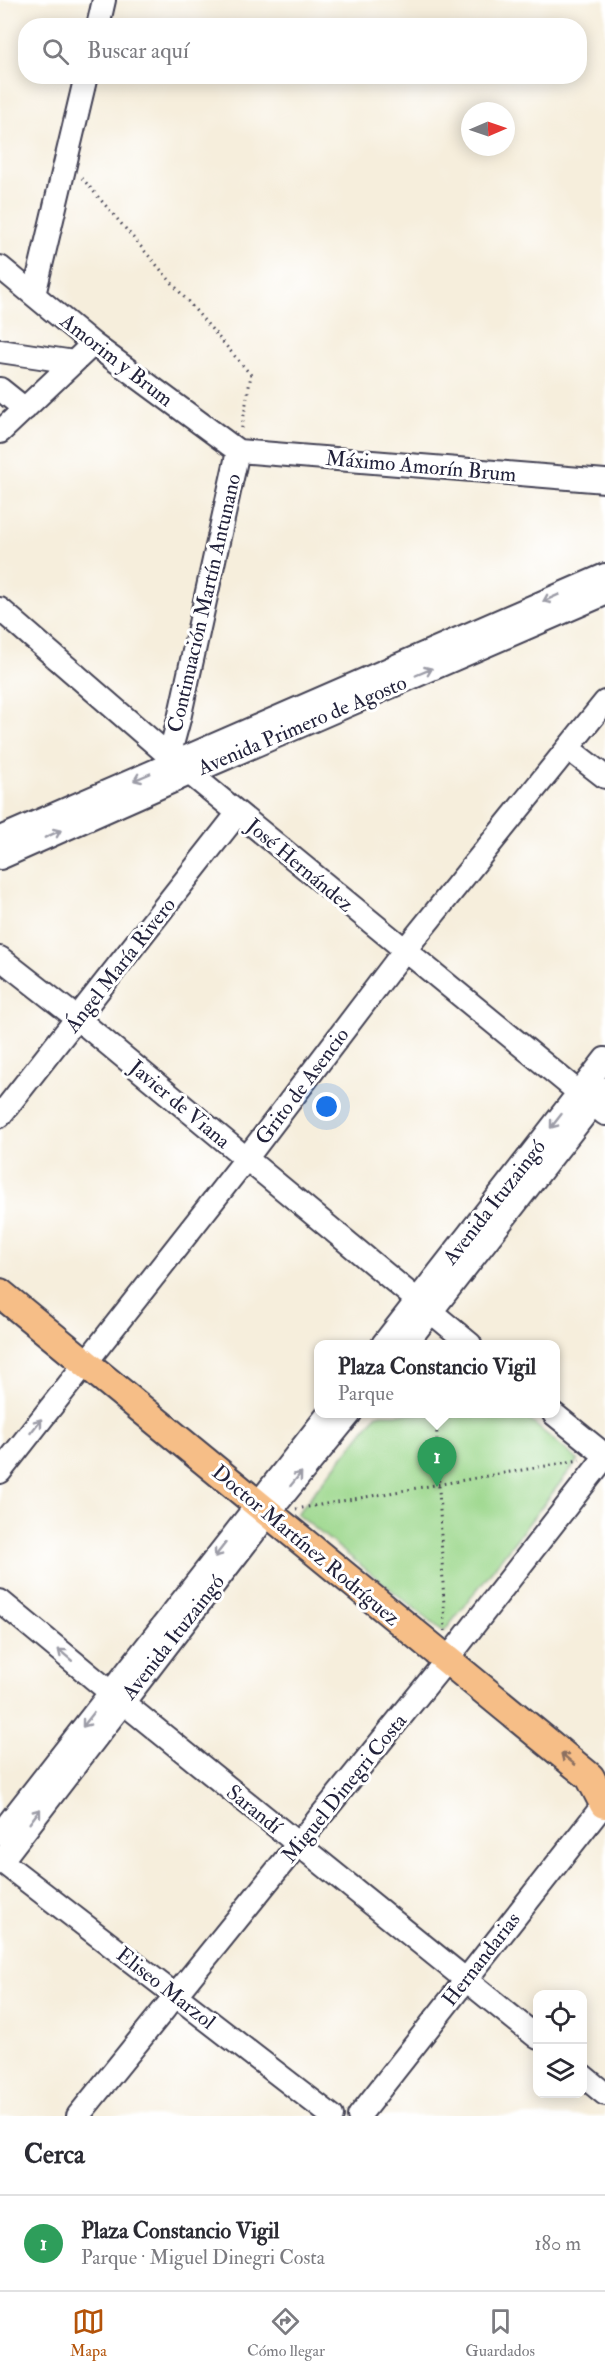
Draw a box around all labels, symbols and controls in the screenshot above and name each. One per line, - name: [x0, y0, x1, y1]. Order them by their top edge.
- search box: [18, 18, 587, 84]
- icon: search: [39, 35, 72, 68]
- text: Buscar aquí: [87, 37, 189, 65]
- north arrow: [461, 102, 515, 156]
- street label: Amorim y Brum: [54, 307, 179, 413]
- street label: Máximo Amorín Brum: [324, 445, 517, 488]
- street label: Continuación Martín Antunano: [162, 471, 247, 735]
- one-way arrow: [543, 593, 561, 604]
- one-way arrow: [415, 666, 433, 677]
- street label: Avenida Primero de Agosto: [193, 669, 411, 782]
- one-way arrow: [133, 772, 151, 783]
- street label: José Hernández: [240, 812, 359, 918]
- one-way arrow: [44, 828, 62, 840]
- street label: Ángel María Rivero: [59, 892, 182, 1039]
- street label: Grito de Asencio: [250, 1022, 355, 1150]
- street label: Javier de Viana: [123, 1054, 236, 1155]
- your location: [312, 1092, 341, 1121]
- one-way arrow: [550, 1113, 562, 1129]
- street label: Avenida Ituzaingó: [436, 1134, 552, 1271]
- popup: [314, 1340, 560, 1418]
- text: Plaza Constancio Vigil: [338, 1353, 536, 1381]
- text: Parque: [338, 1381, 394, 1406]
- one-way arrow: [30, 1419, 43, 1435]
- pin: 1: [418, 1438, 456, 1487]
- street label: Doctor Martínez Rodríguez: [206, 1459, 405, 1632]
- one-way arrow: [290, 1472, 303, 1488]
- one-way arrow: [214, 1541, 227, 1557]
- street label: Avenida Ituzaingó: [115, 1569, 231, 1706]
- one-way arrow: [58, 1648, 73, 1662]
- street label: Miguel Dinegri Costa: [276, 1708, 413, 1868]
- one-way arrow: [82, 1712, 94, 1728]
- one-way arrow: [560, 1753, 576, 1766]
- street label: Sarandí: [221, 1779, 288, 1841]
- one-way arrow: [29, 1808, 42, 1824]
- street label: Hernandarias: [436, 1907, 527, 2012]
- street label: Eliseo Marzol: [111, 1941, 221, 2036]
- map controls: [533, 1990, 587, 2098]
- button: locate: [533, 1990, 587, 2044]
- button: layers: [533, 2044, 587, 2098]
- text: Cerca: [24, 2139, 85, 2171]
- text: Plaza Constancio Vigil: [81, 2217, 279, 2245]
- text: 1: [40, 2231, 47, 2256]
- text: 180 m: [534, 2231, 581, 2256]
- text: Parque · Miguel Dinegri Costa: [81, 2245, 325, 2270]
- tab: Mapa: [70, 2305, 107, 2361]
- tab: Cómo llegar: [247, 2305, 325, 2361]
- tab: Guardados: [465, 2305, 535, 2361]

